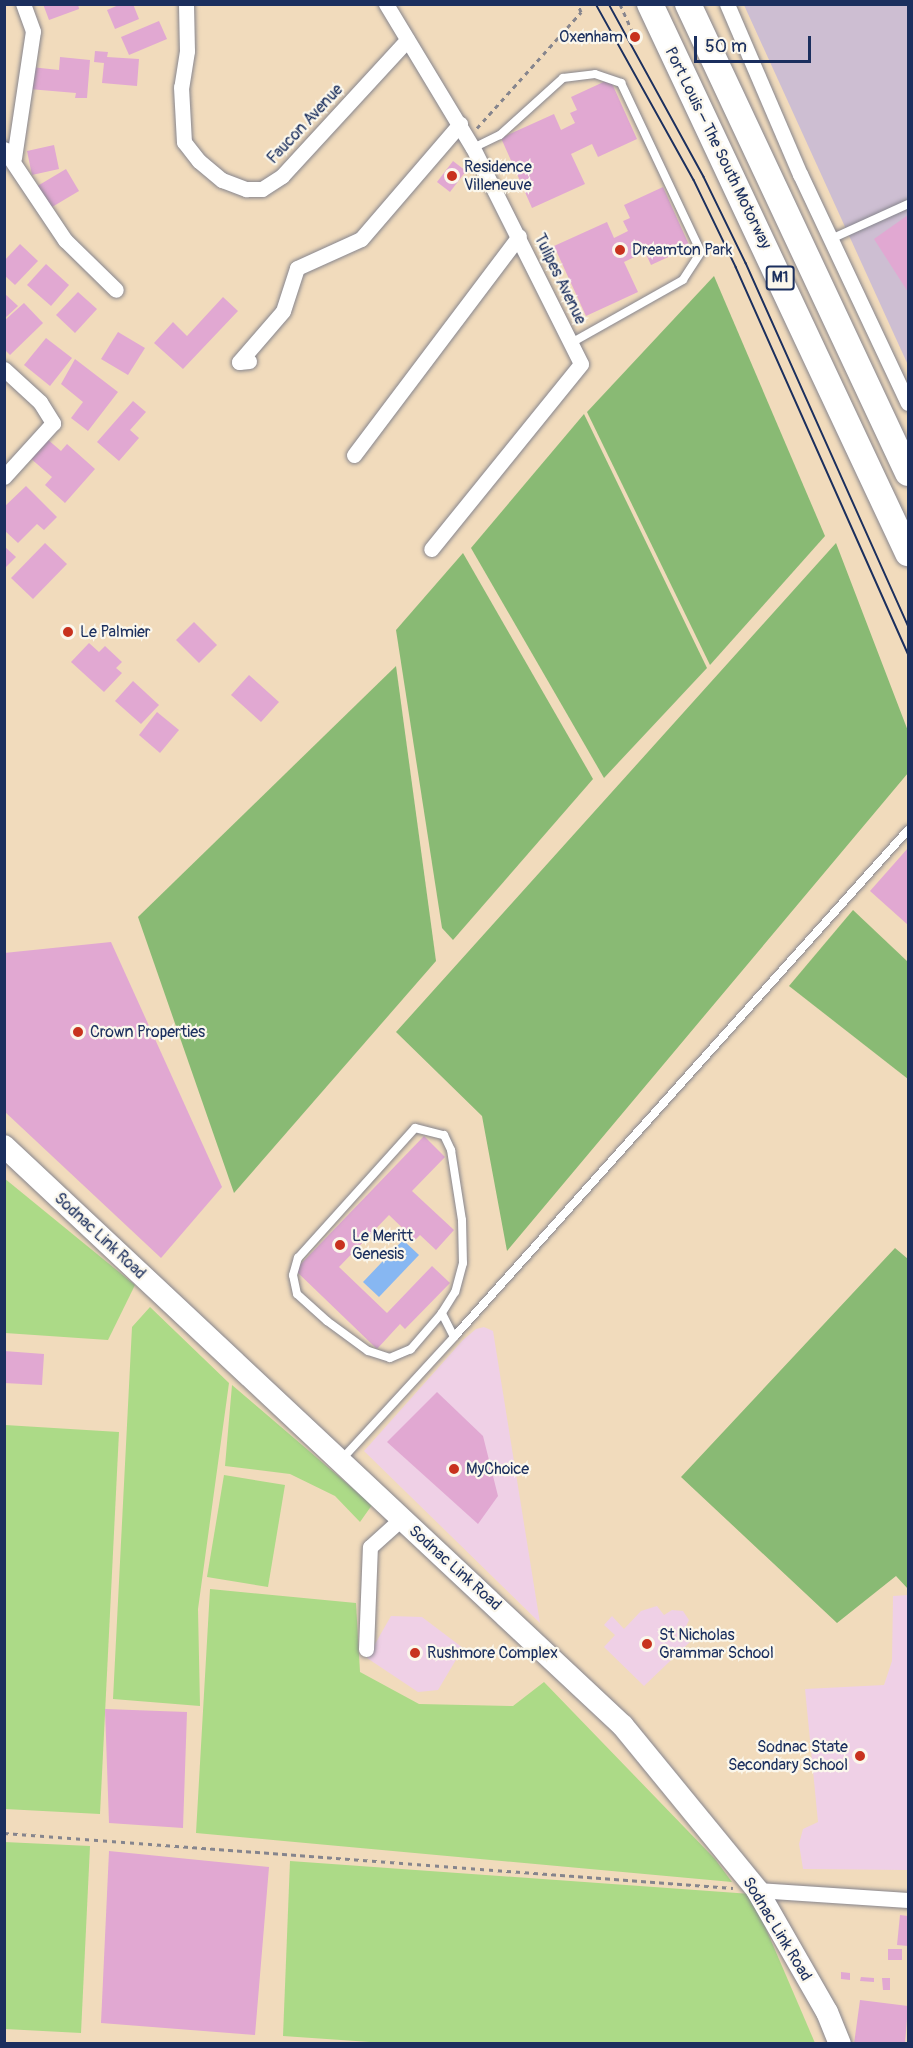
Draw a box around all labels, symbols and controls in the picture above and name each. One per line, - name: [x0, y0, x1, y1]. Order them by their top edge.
- scale bar: [697, 24, 814, 62]
- place label: Oxenham: [559, 27, 623, 47]
- marker: Oxenham: [628, 30, 642, 44]
- text: 50 m: [705, 35, 747, 58]
- street label: Port Louis – The South Motorway: [661, 44, 775, 252]
- street label: Faucon Avenue: [263, 80, 347, 168]
- place label: Residence Villeneuve: [464, 157, 532, 195]
- marker: Residence Villeneuve: [445, 169, 459, 183]
- street label: Tulipes Avenue: [530, 231, 590, 327]
- place label: Dreamton Park: [632, 240, 732, 260]
- marker: Dreamton Park: [613, 243, 627, 257]
- road number: M1: [765, 266, 795, 290]
- place label: Le Palmier: [80, 622, 150, 642]
- marker: Le Palmier: [61, 625, 75, 639]
- place label: Crown Properties: [90, 1022, 205, 1042]
- marker: Crown Properties: [71, 1025, 85, 1039]
- street label: Sodnac Link Road: [50, 1189, 150, 1283]
- place label: Le Meritt Genesis: [352, 1226, 413, 1264]
- marker: Le Meritt Genesis: [333, 1238, 347, 1252]
- place label: MyChoice: [466, 1459, 529, 1479]
- marker: MyChoice: [447, 1462, 461, 1476]
- street label: Sodnac Link Road: [405, 1521, 505, 1615]
- place label: St Nicholas Grammar School: [659, 1625, 774, 1663]
- marker: St Nicholas Grammar School: [640, 1637, 654, 1651]
- place label: Rushmore Complex: [427, 1643, 558, 1663]
- marker: Rushmore Complex: [408, 1646, 422, 1660]
- place label: Sodnac State Secondary School: [728, 1737, 848, 1775]
- marker: Sodnac State Secondary School: [853, 1749, 867, 1763]
- street label: Sodnac Link Road: [738, 1874, 816, 1984]

